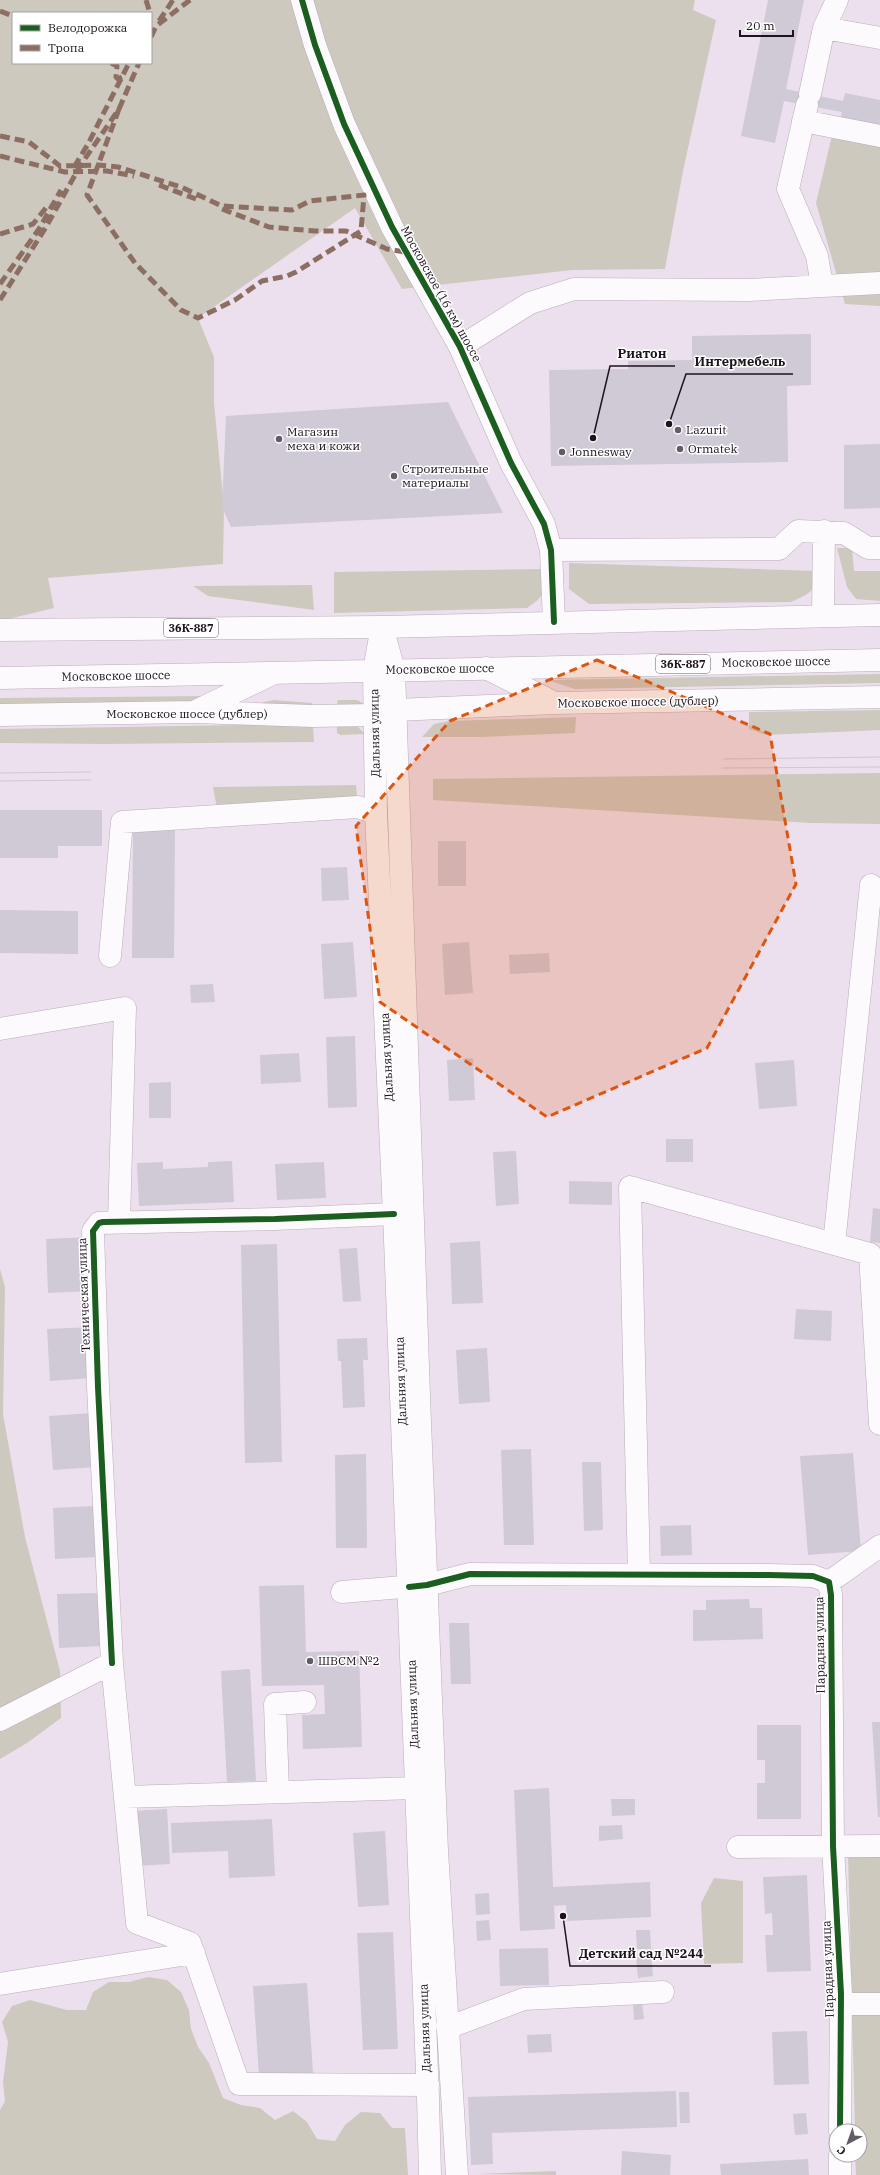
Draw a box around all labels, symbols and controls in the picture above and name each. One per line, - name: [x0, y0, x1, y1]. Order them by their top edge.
- legend: [12, 12, 152, 64]
- scale bar: [740, 12, 793, 38]
- text: 20 m: [746, 18, 775, 33]
- text: Велодорожка: [48, 20, 128, 35]
- text: Тропа: [48, 40, 85, 55]
- street label: Московское (16 км) шоссе: [398, 223, 485, 364]
- callout: Риатон: [610, 341, 675, 366]
- text: Риатон: [618, 345, 667, 362]
- callout: Интермебель: [686, 349, 793, 374]
- text: Интермебель: [695, 353, 786, 370]
- place label: Lazurit: [686, 422, 727, 437]
- place label: Магазин меха и кожи: [287, 424, 360, 453]
- marker: Lazurit: [673, 425, 683, 435]
- marker: Магазин меха и кожи: [274, 434, 284, 444]
- place label: Ormatek: [688, 441, 737, 456]
- place label: Jonnesway: [570, 444, 632, 459]
- marker: Ormatek: [675, 444, 685, 454]
- marker: Jonnesway: [557, 447, 567, 457]
- place label: Строительные материалы: [402, 461, 489, 490]
- marker: Строительные материалы: [389, 471, 399, 481]
- road number: 36К-887: [164, 619, 218, 637]
- street label: Московское шоссе: [721, 653, 831, 670]
- road number: 36К-887: [656, 655, 710, 673]
- street label: Московское шоссе: [385, 660, 495, 677]
- street label: Московское шоссе: [61, 667, 171, 684]
- street label: Дальняя улица: [366, 688, 383, 778]
- street label: Московское шоссе (дублер): [557, 693, 719, 710]
- street label: Московское шоссе (дублер): [106, 706, 268, 721]
- street label: Дальняя улица: [377, 1012, 396, 1102]
- street label: Техническая улица: [74, 1237, 93, 1353]
- street label: Дальняя улица: [391, 1336, 410, 1426]
- street label: Парадная улица: [811, 1596, 828, 1694]
- place label: ШВСМ №2: [318, 1653, 380, 1668]
- marker: ШВСМ №2: [305, 1656, 315, 1666]
- street label: Дальняя улица: [403, 1659, 422, 1749]
- street label: Парадная улица: [818, 1920, 837, 2018]
- callout: Детский сад №244: [570, 1941, 711, 1966]
- text: Детский сад №244: [579, 1945, 703, 1962]
- street label: Дальняя улица: [415, 1983, 434, 2073]
- north arrow: [828, 2123, 868, 2163]
- text: С: [834, 2143, 849, 2158]

